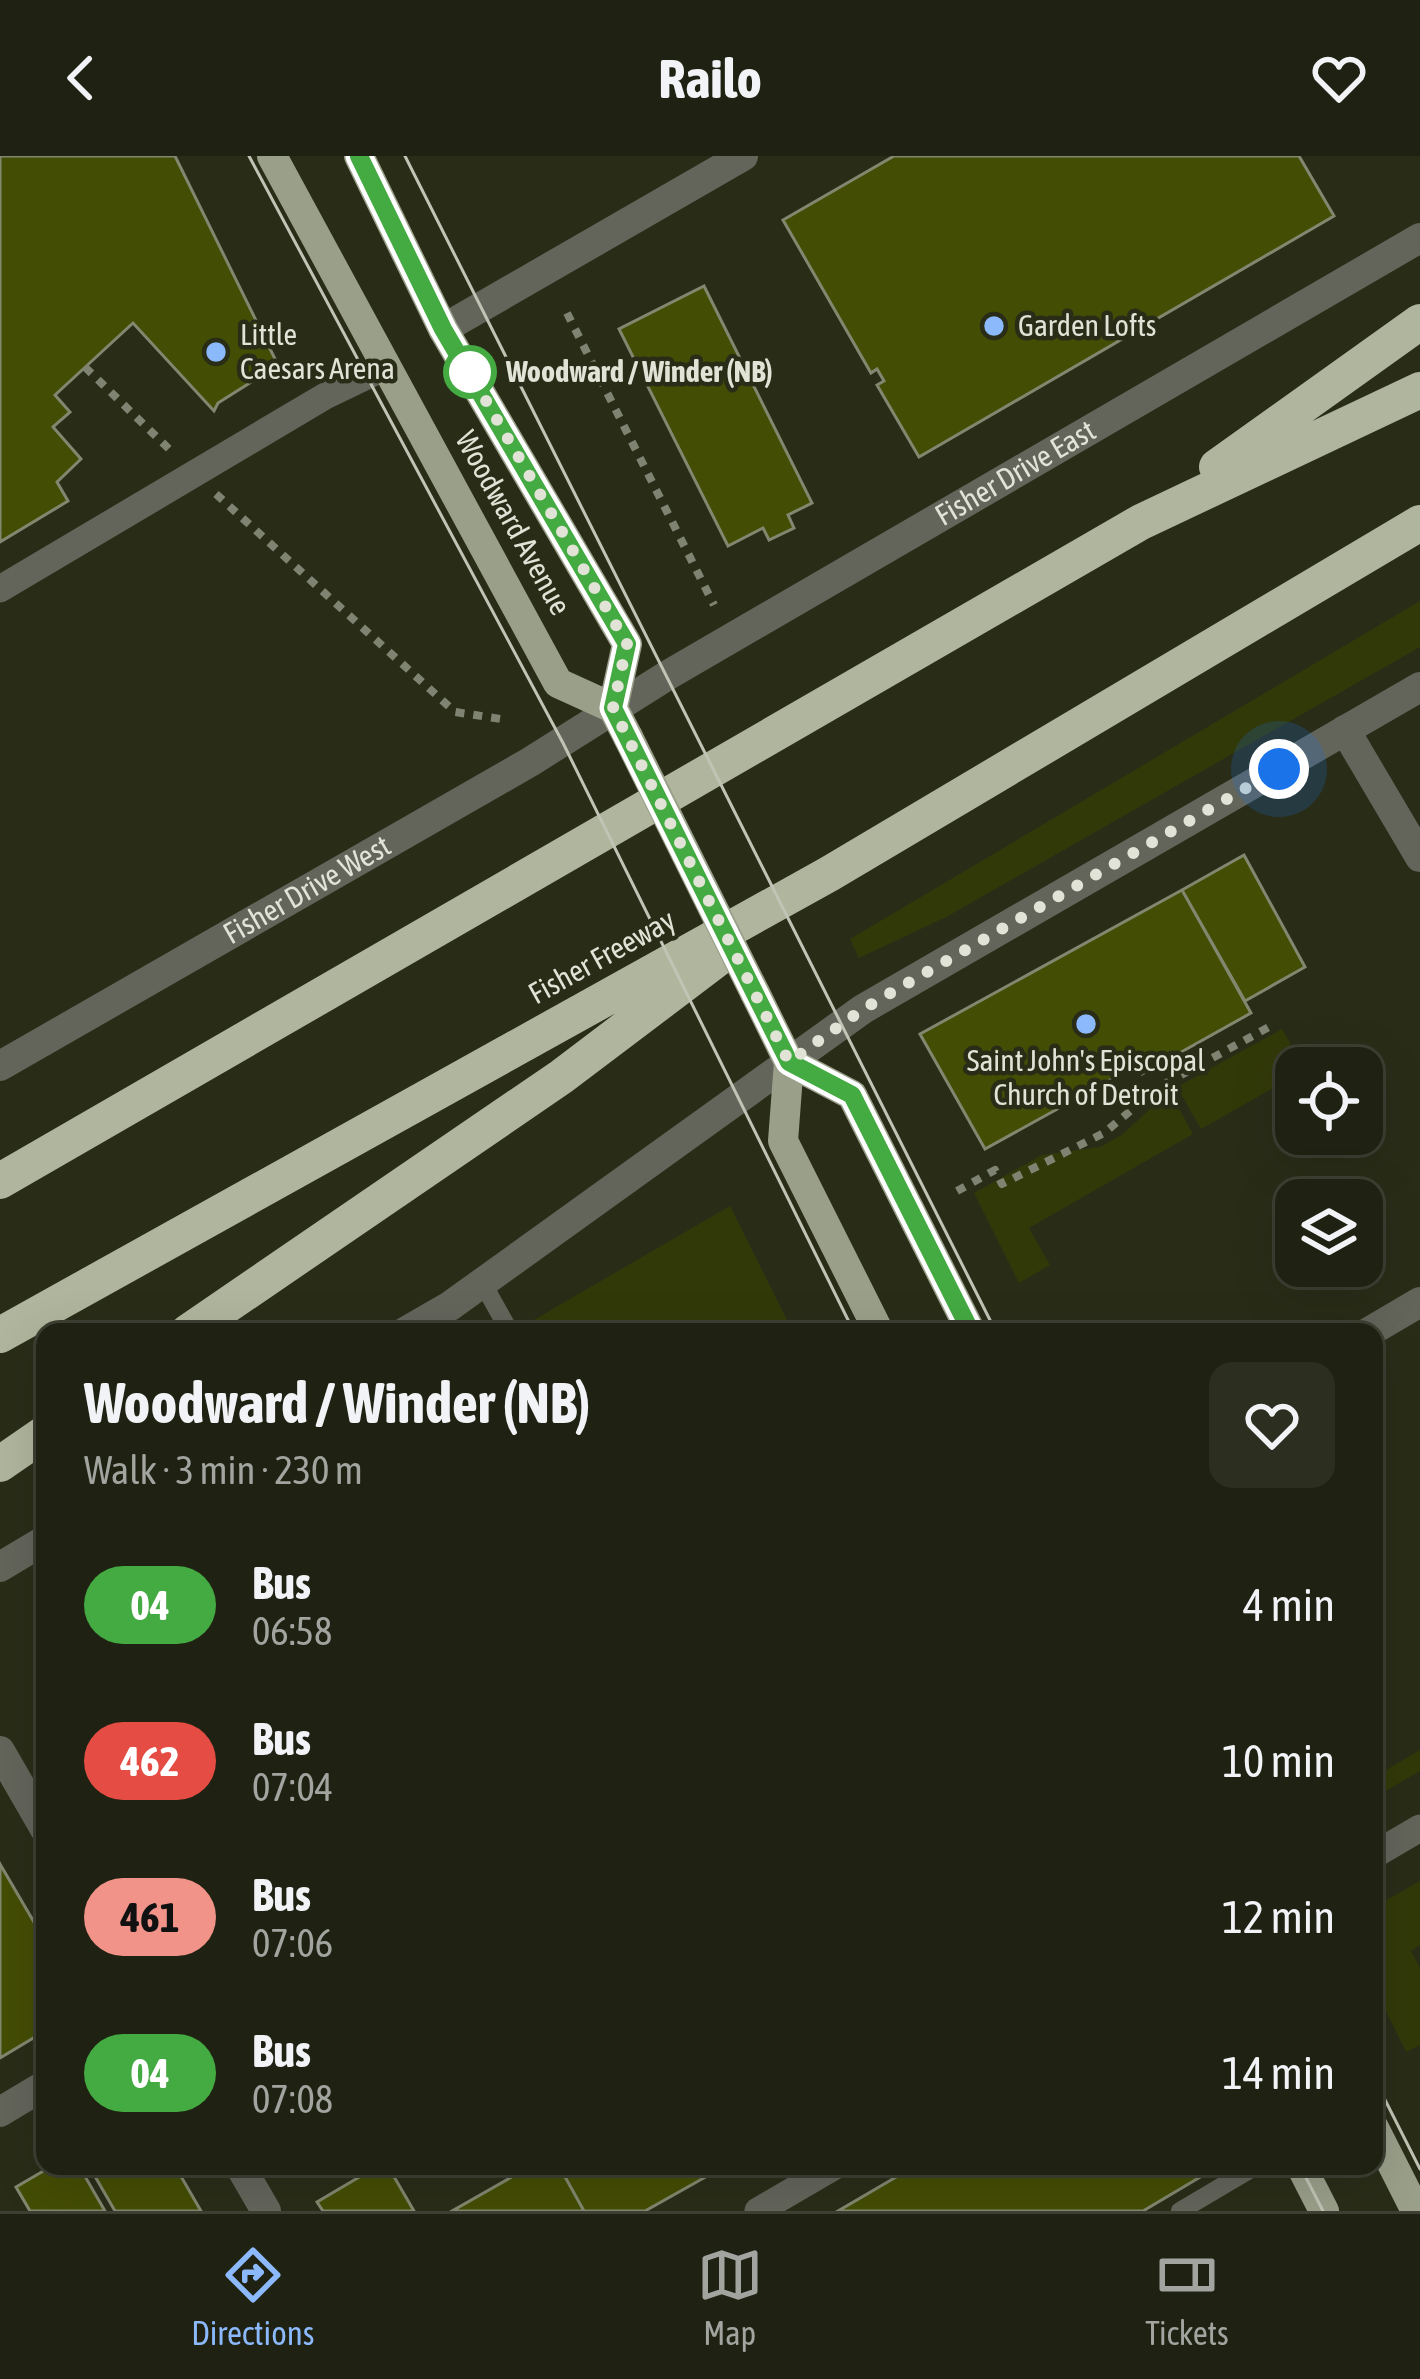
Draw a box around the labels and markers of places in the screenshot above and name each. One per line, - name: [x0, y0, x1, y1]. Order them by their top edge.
- place label: Garden Lofts: [1018, 308, 1156, 342]
- marker: Garden Lofts: [981, 313, 1007, 339]
- place label: Little Caesars Arena: [240, 317, 395, 385]
- marker: Little Caesars Arena: [203, 339, 229, 365]
- marker: Woodward / Winder (NB): [445, 347, 495, 397]
- place label: Woodward / Winder (NB): [505, 354, 773, 388]
- marker: Saint John's Episcopal Church of Detroit: [1073, 1011, 1099, 1037]
- place label: Saint John's Episcopal Church of Detroit: [967, 1043, 1205, 1111]

